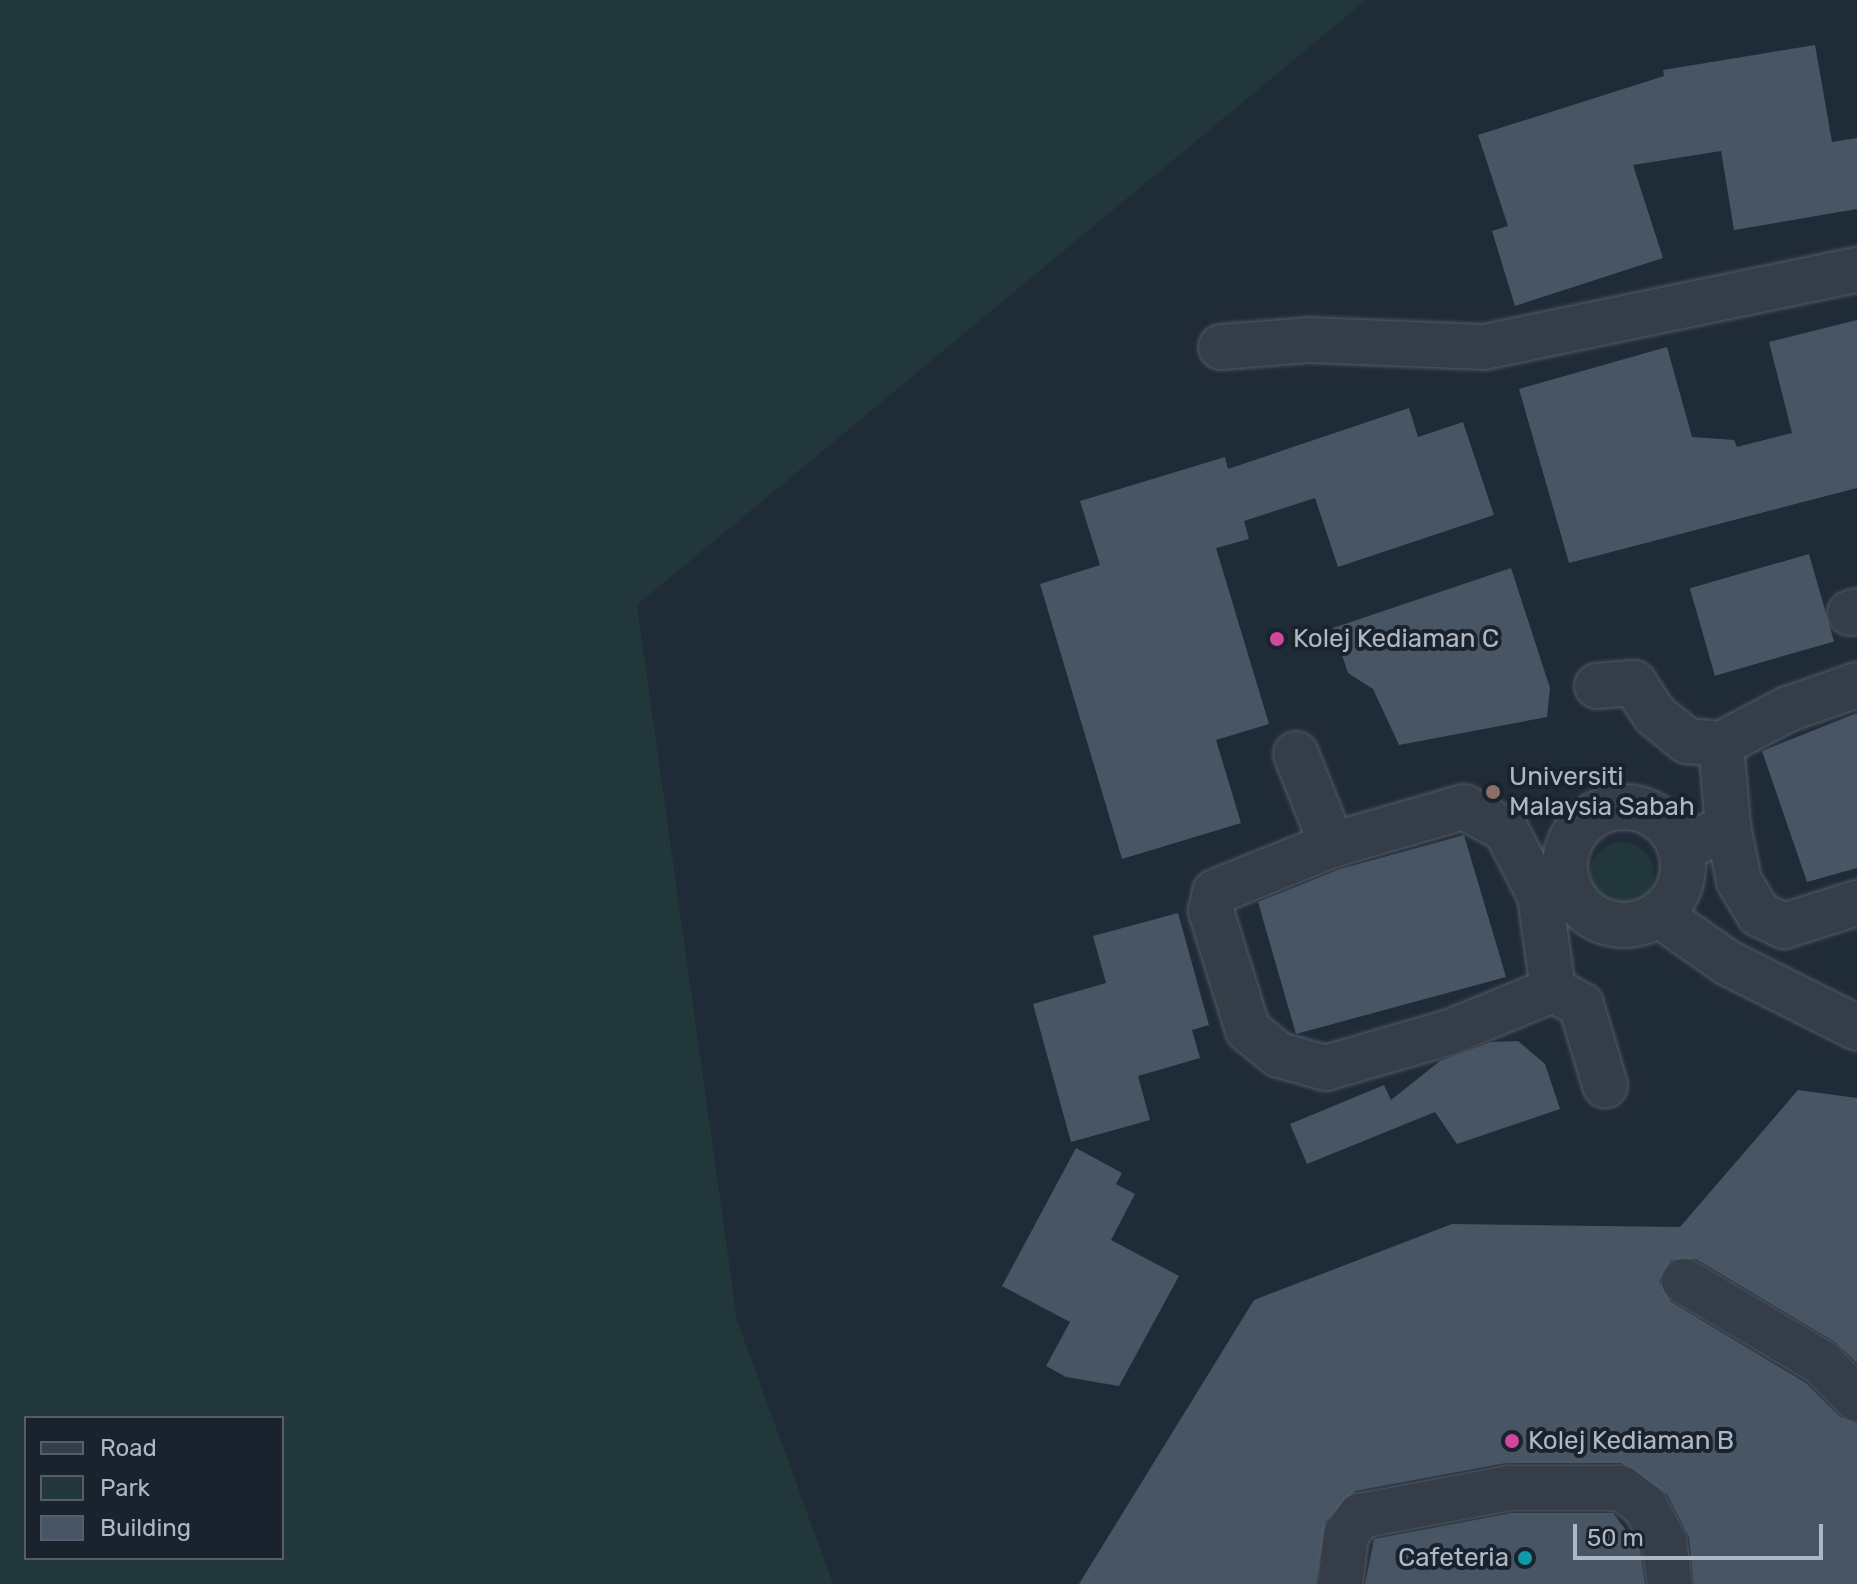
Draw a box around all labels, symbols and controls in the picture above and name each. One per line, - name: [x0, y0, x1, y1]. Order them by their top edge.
- place label: Kolej Kediaman C: [1293, 623, 1499, 655]
- marker: Kolej Kediaman C: [1268, 630, 1286, 648]
- place label: Universiti Malaysia Sabah: [1509, 761, 1695, 822]
- marker: Universiti Malaysia Sabah: [1484, 783, 1502, 801]
- legend: [24, 1416, 284, 1560]
- place label: Kolej Kediaman B: [1528, 1425, 1734, 1457]
- marker: Kolej Kediaman B: [1503, 1432, 1521, 1450]
- text: Road: [100, 1434, 157, 1462]
- text: Park: [100, 1474, 150, 1502]
- scale bar: [1577, 1508, 1827, 1558]
- text: Building: [100, 1514, 191, 1542]
- text: 50 m: [1587, 1524, 1644, 1552]
- place label: Cafeteria: [1398, 1542, 1509, 1574]
- marker: Cafeteria: [1516, 1549, 1534, 1567]

